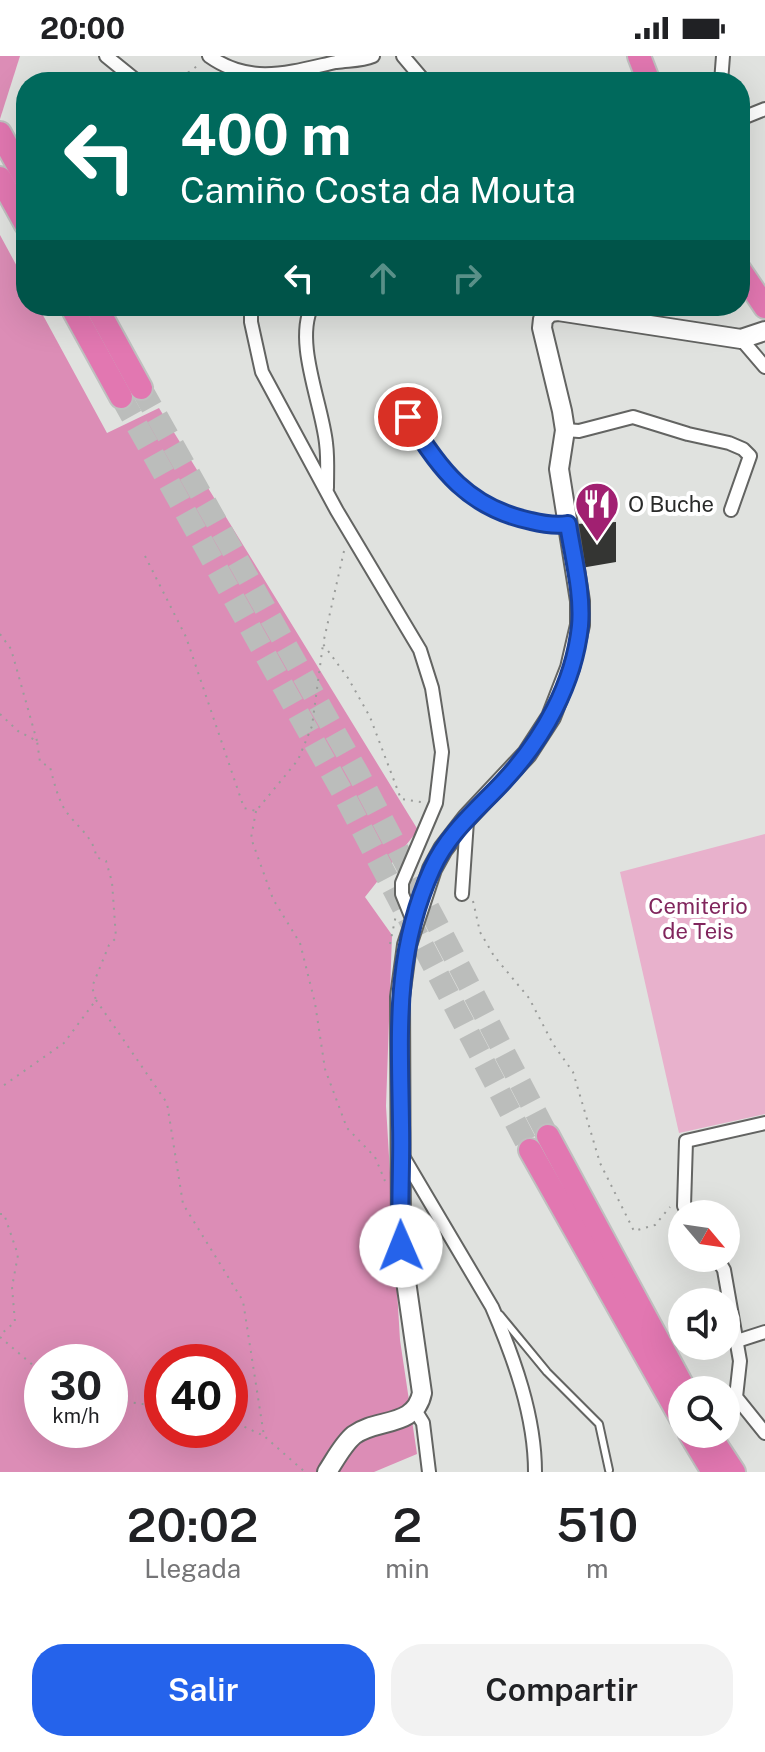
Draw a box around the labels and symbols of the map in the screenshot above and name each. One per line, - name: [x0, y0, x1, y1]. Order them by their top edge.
- pin: [374, 383, 442, 451]
- restaurant icon: O Buche: [573, 480, 621, 543]
- place label: O Buche: [628, 491, 714, 517]
- park label: Cemiterio de Teis: [648, 893, 748, 944]
- north arrow: [668, 1200, 740, 1272]
- position arrow: [359, 1204, 443, 1288]
- speed limit sign: 40: [144, 1344, 248, 1448]

